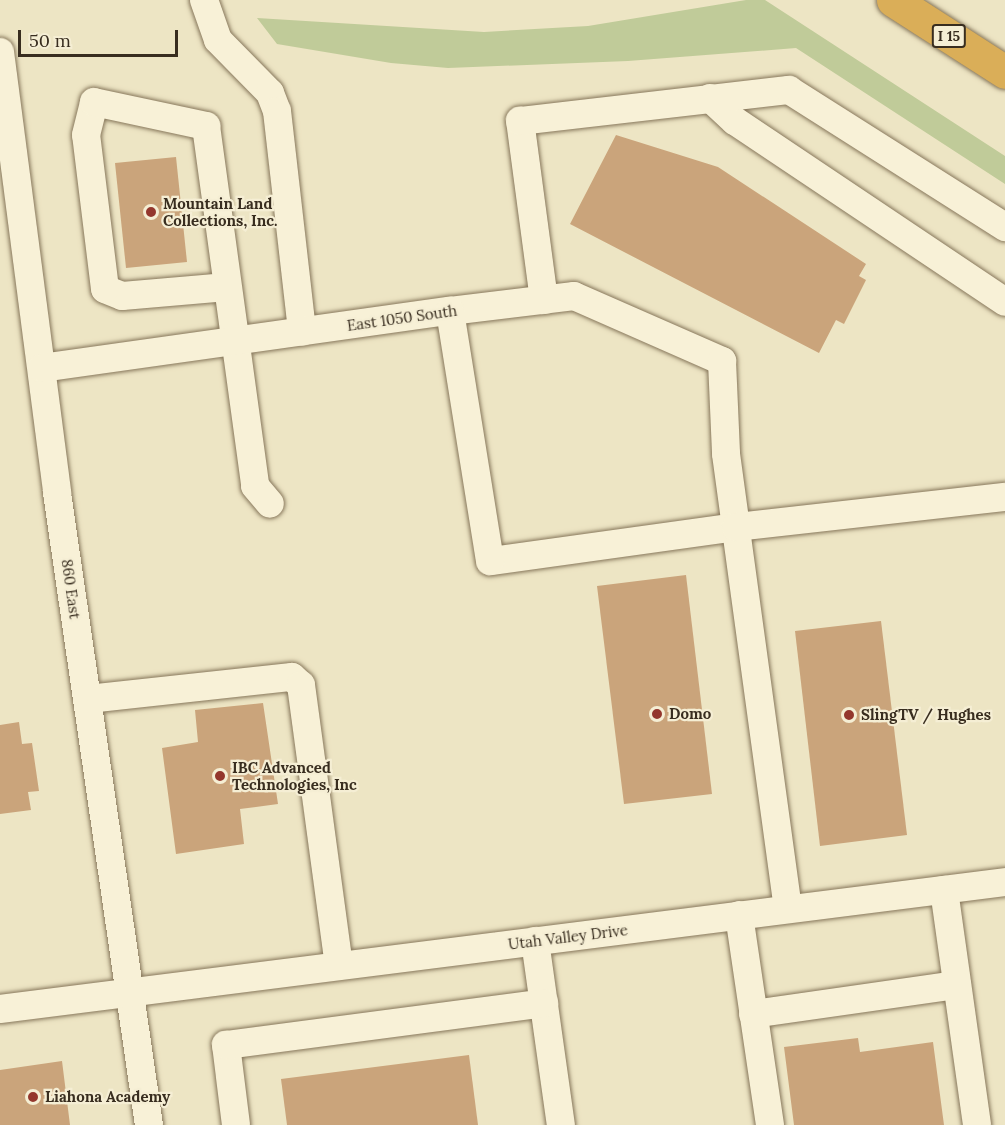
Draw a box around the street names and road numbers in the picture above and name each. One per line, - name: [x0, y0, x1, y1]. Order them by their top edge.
- road number: I 15: [931, 25, 967, 47]
- street label: East 1050 South: [346, 301, 458, 335]
- street label: 860 East: [58, 558, 84, 620]
- street label: Utah Valley Drive: [507, 921, 629, 953]

